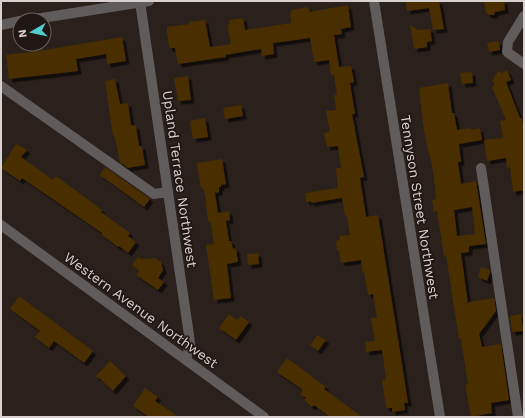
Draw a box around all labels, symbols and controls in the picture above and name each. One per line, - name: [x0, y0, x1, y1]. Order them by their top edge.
- north arrow: [12, 12, 52, 52]
- text: N: [16, 28, 30, 39]
- street label: Upland Terrace Northwest: [160, 89, 200, 269]
- street label: Tennyson Street Northwest: [398, 114, 442, 300]
- street label: Western Avenue Northwest: [61, 249, 221, 371]

